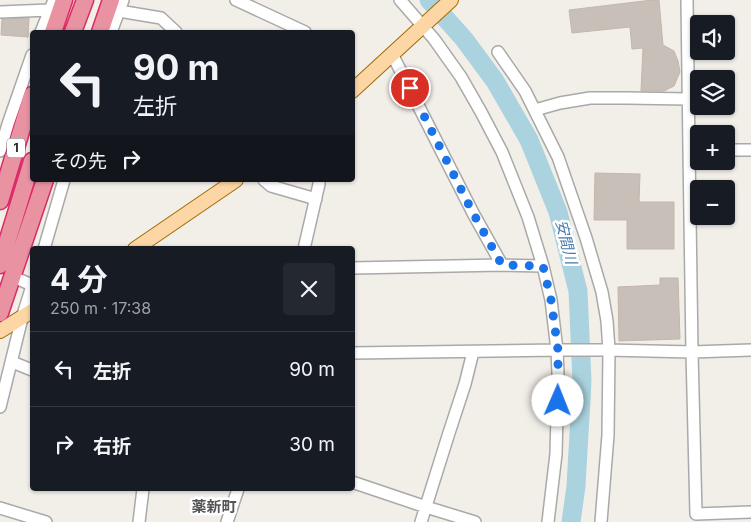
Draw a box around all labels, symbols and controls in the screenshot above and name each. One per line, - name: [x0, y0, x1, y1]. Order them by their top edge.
- map controls: [690, 15, 735, 225]
- button: sound: [690, 15, 735, 60]
- text: 90 m: [133, 46, 220, 88]
- icon: left: [50, 50, 115, 115]
- pin: [389, 67, 431, 109]
- button: layers: [690, 70, 735, 115]
- icon: arrive: [396, 74, 424, 102]
- text: 左折: [133, 93, 177, 119]
- button: +: [690, 125, 735, 170]
- road number: 1: [7, 138, 25, 158]
- icon: right: [117, 145, 145, 173]
- text: その先: [50, 150, 107, 173]
- button: −: [690, 180, 735, 225]
- water label: 安間川: [552, 218, 582, 268]
- text: 4 分: [50, 261, 107, 297]
- button: close: [283, 263, 335, 315]
- text: 250 m · 17:38: [50, 298, 151, 318]
- icon: left: [50, 355, 78, 383]
- text: 90 m: [289, 358, 335, 381]
- text: 左折: [93, 360, 131, 383]
- position arrow: [531, 374, 583, 426]
- icon: right: [50, 430, 78, 458]
- text: 30 m: [289, 433, 335, 456]
- text: 右折: [93, 435, 131, 458]
- district label: 薬新町: [191, 497, 237, 516]

